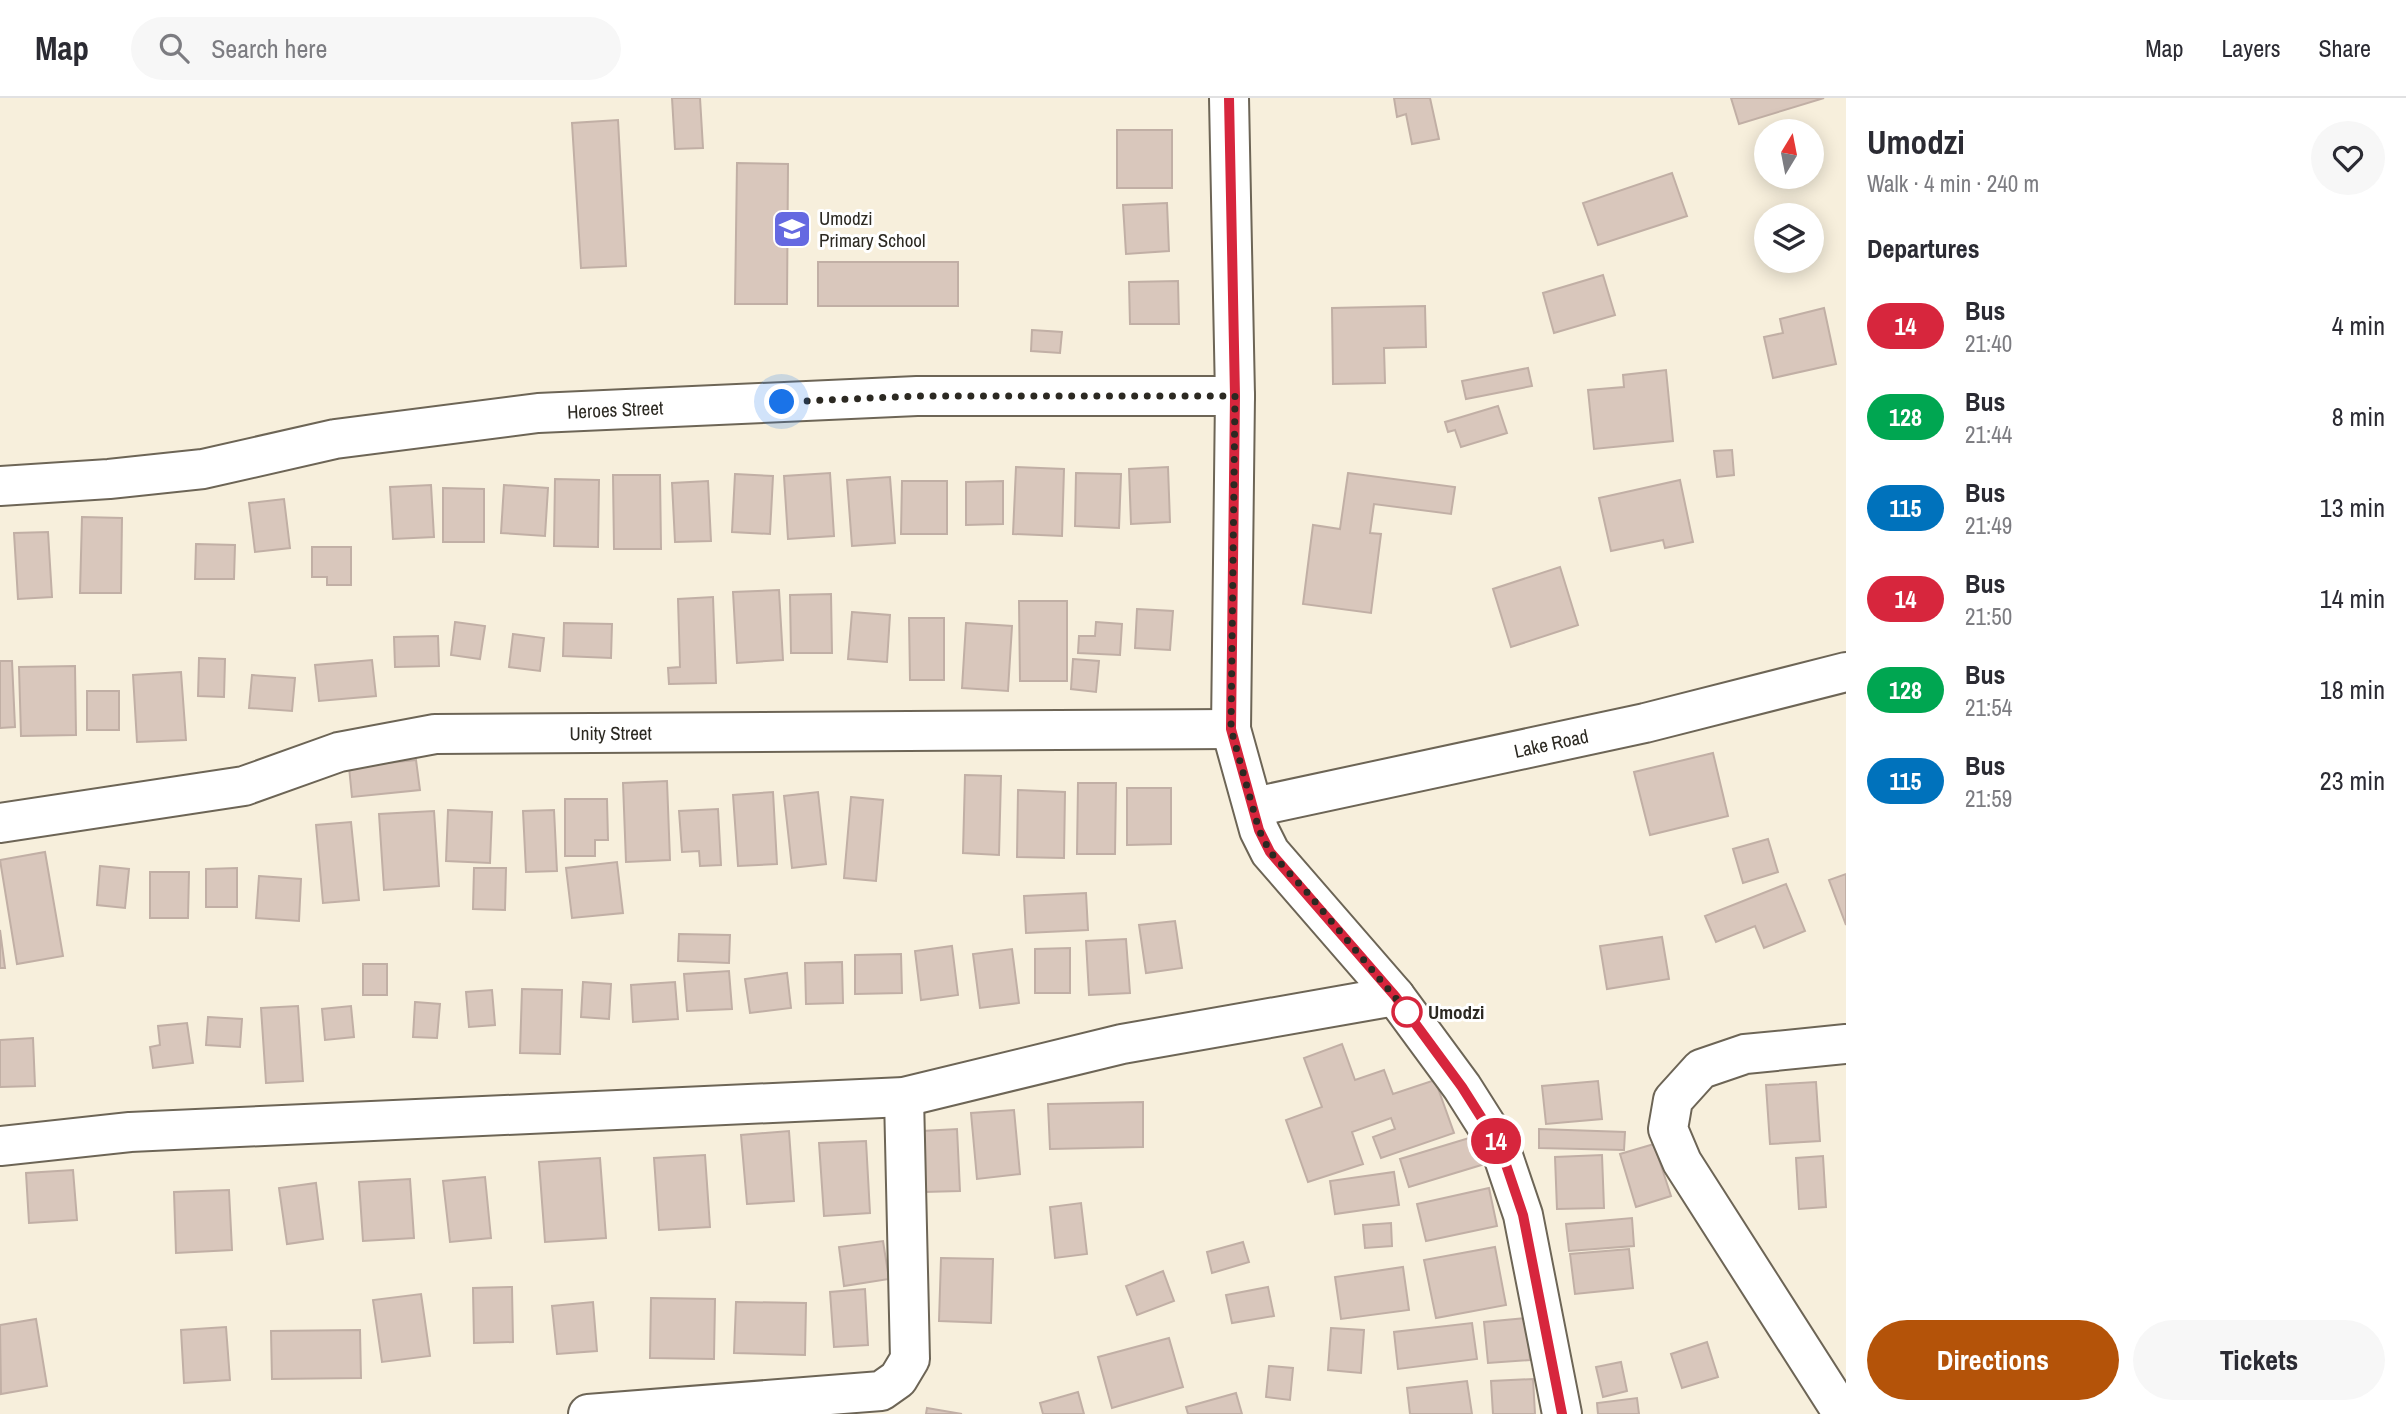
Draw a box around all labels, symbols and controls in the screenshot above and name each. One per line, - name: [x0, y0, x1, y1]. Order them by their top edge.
- search box: [131, 17, 621, 80]
- text: Map: [35, 26, 89, 70]
- icon: search: [155, 29, 193, 67]
- text: Search here: [211, 31, 327, 66]
- text: Map: [2145, 32, 2183, 64]
- text: Layers: [2221, 32, 2280, 64]
- text: Share: [2318, 32, 2371, 64]
- north arrow: [1754, 119, 1824, 189]
- map controls: [1754, 119, 1824, 273]
- text: Umodzi: [1867, 120, 1965, 164]
- button: heart: [2311, 121, 2385, 195]
- text: Walk · 4 min · 240 m: [1867, 168, 2039, 199]
- button: layers: [1754, 203, 1824, 273]
- place label: Umodzi Primary School: [819, 205, 926, 253]
- school or university icon: Umodzi Primary School: [771, 208, 813, 250]
- text: Departures: [1867, 231, 1980, 266]
- text: Bus: [1965, 293, 2005, 328]
- text: 4 min: [2332, 308, 2385, 343]
- text: 14: [1895, 310, 1916, 342]
- text: 21:40: [1965, 328, 2012, 359]
- your location: [764, 384, 799, 419]
- text: Bus: [1965, 384, 2005, 419]
- street label: Heroes Street: [566, 394, 664, 425]
- text: 8 min: [2332, 399, 2385, 434]
- text: 128: [1889, 401, 1922, 433]
- text: 21:44: [1965, 419, 2012, 450]
- text: Bus: [1965, 475, 2005, 510]
- text: 13 min: [2320, 490, 2385, 525]
- text: 115: [1890, 492, 1921, 524]
- text: 21:49: [1965, 510, 2012, 541]
- text: Bus: [1965, 566, 2005, 601]
- text: 14 min: [2320, 581, 2385, 616]
- text: 14: [1895, 583, 1916, 615]
- text: 21:50: [1965, 601, 2012, 632]
- text: Bus: [1965, 657, 2005, 692]
- text: 18 min: [2320, 672, 2385, 707]
- text: 128: [1889, 674, 1922, 706]
- text: 21:54: [1965, 692, 2012, 723]
- street label: Unity Street: [569, 720, 653, 746]
- street label: Lake Road: [1512, 723, 1591, 764]
- text: Bus: [1965, 748, 2005, 783]
- text: 23 min: [2320, 763, 2385, 798]
- text: 115: [1890, 765, 1921, 797]
- text: 21:59: [1965, 783, 2012, 814]
- marker: Umodzi: [1392, 997, 1422, 1027]
- place label: Umodzi: [1428, 999, 1484, 1025]
- line badge: 14: [1464, 1118, 1528, 1164]
- text: 14: [1485, 1125, 1507, 1157]
- button: Directions: [1867, 1320, 2119, 1400]
- button: Tickets: [2133, 1320, 2385, 1400]

